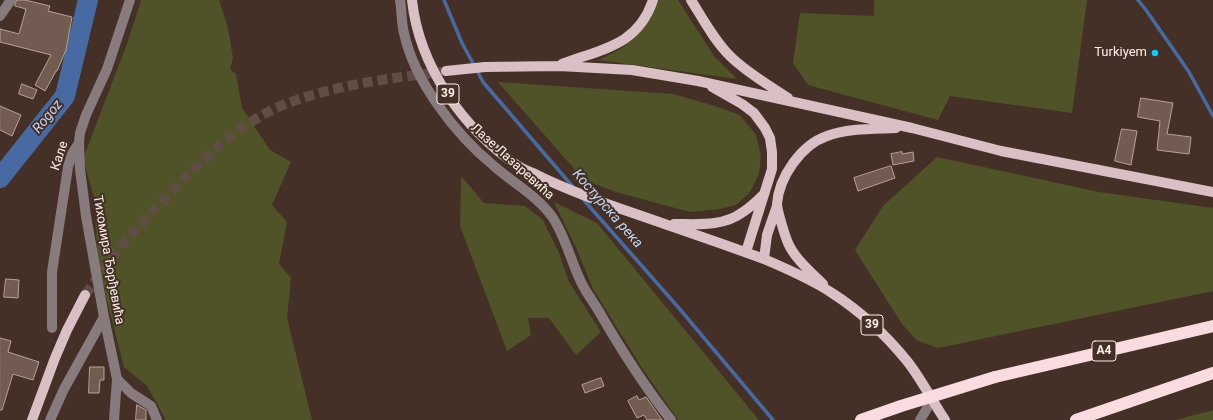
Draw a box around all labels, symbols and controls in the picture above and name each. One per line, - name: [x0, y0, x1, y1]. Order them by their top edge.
- place label: Turkiyem: [1094, 45, 1147, 61]
- marker: Turkiyem: [1150, 48, 1160, 58]
- road number: 39: [437, 84, 459, 104]
- water label: Rogoz: [29, 97, 67, 137]
- street label: Лазе Лазаревића: [467, 121, 557, 203]
- street label: Кале: [48, 139, 72, 173]
- water label: Костурска река: [568, 166, 646, 252]
- street label: Тихомира Ђорђевића: [89, 194, 127, 326]
- road number: 39: [861, 315, 883, 335]
- road number: A4: [1092, 341, 1116, 361]

